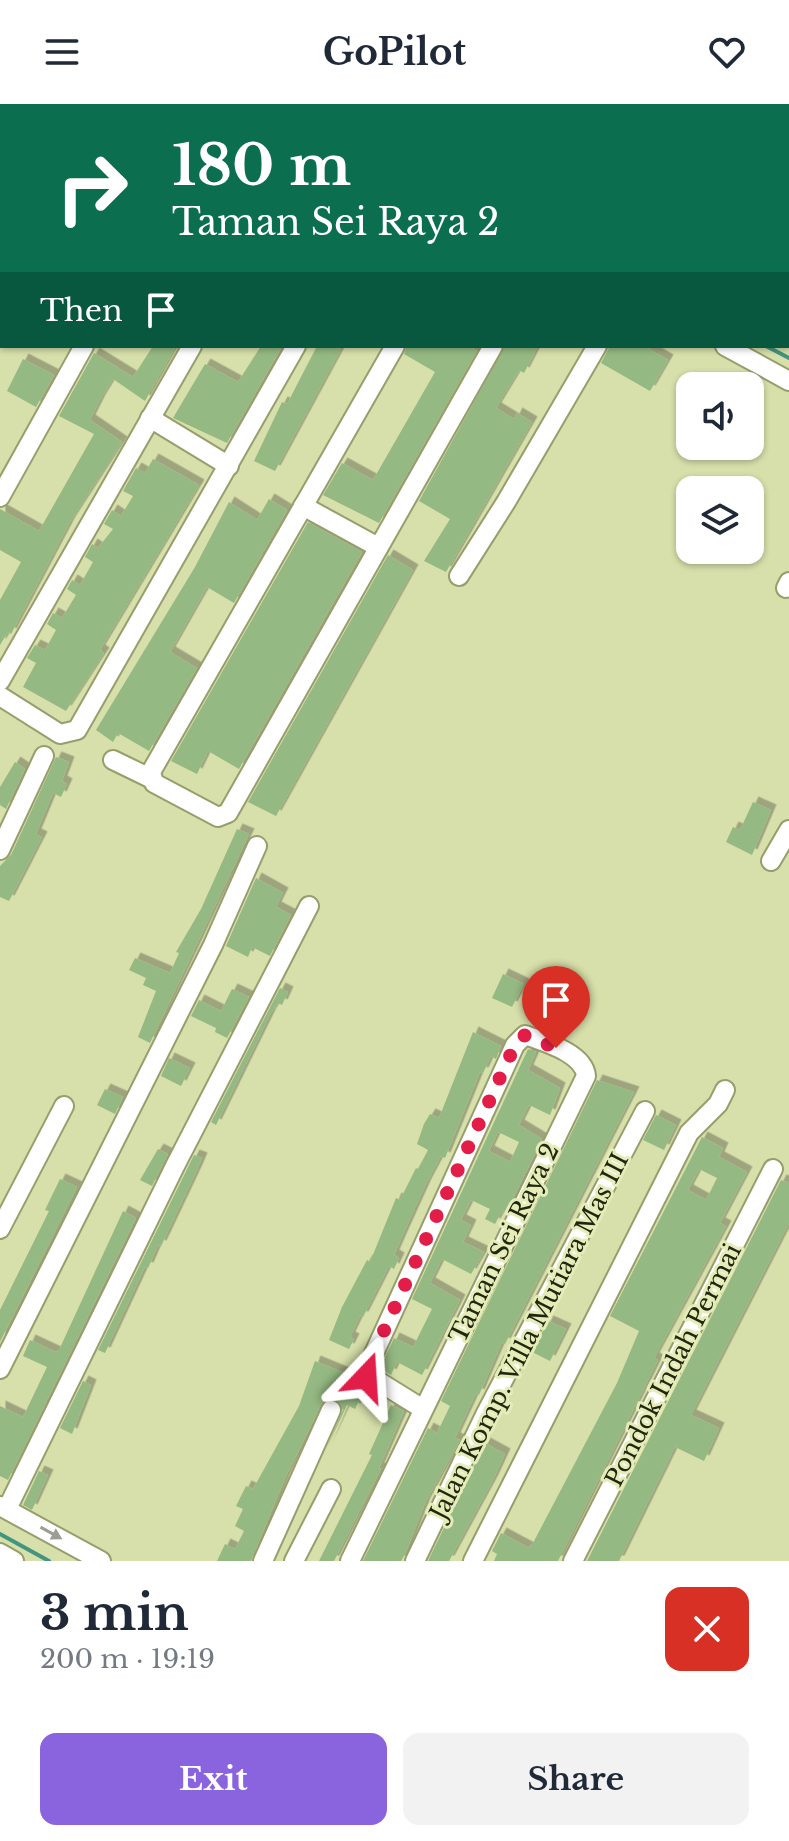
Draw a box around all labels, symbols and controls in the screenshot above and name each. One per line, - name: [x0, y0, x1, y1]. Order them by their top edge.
- icon: menu: [40, 30, 84, 74]
- text: GoPilot: [323, 30, 466, 75]
- icon: heart: [705, 30, 749, 74]
- text: 180 m: [172, 131, 351, 200]
- icon: right: [40, 136, 144, 240]
- text: Taman Sei Raya 2: [172, 200, 500, 245]
- icon: arrive: [139, 288, 183, 332]
- text: Then: [40, 292, 123, 329]
- map controls: [676, 372, 764, 564]
- button: sound: [676, 372, 764, 460]
- button: layers: [676, 476, 764, 564]
- pin: [522, 966, 590, 1048]
- icon: arrive: [534, 978, 578, 1022]
- street label: Taman Sei Raya 2: [443, 1139, 565, 1347]
- street label: Jalan Komp. Villa Mutiara Mas III: [422, 1148, 634, 1527]
- street label: Pondok Indah Permai: [599, 1239, 747, 1491]
- position arrow: [324, 1335, 408, 1419]
- one-way arrow: [39, 1526, 62, 1540]
- text: 3 min: [40, 1583, 189, 1643]
- button: close: [665, 1587, 749, 1671]
- text: 200 m · 19:19: [40, 1643, 215, 1675]
- button: Exit: [40, 1733, 387, 1825]
- button: Share: [403, 1733, 749, 1825]

